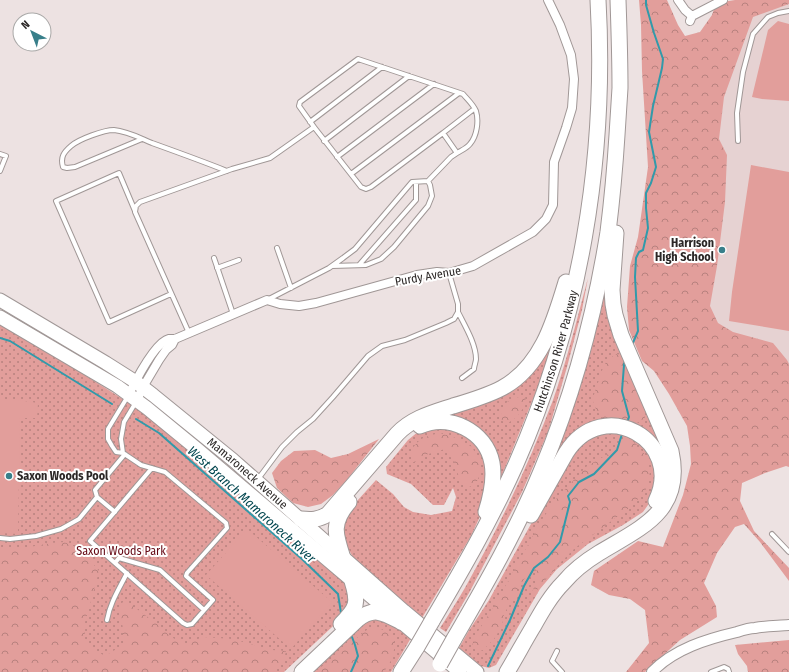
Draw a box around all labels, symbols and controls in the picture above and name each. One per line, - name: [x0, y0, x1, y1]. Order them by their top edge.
- north arrow: [12, 12, 52, 52]
- text: N: [19, 18, 32, 32]
- place label: Harrison High School: [655, 236, 715, 264]
- marker: Harrison High School: [717, 245, 727, 255]
- street label: Purdy Avenue: [394, 263, 462, 289]
- street label: Hutchinson River Parkway: [531, 288, 581, 414]
- street label: Mamaroneck Avenue: [204, 435, 291, 512]
- water label: West Branch Mamaroneck River: [185, 443, 319, 566]
- place label: Saxon Woods Pool: [17, 469, 109, 483]
- marker: Saxon Woods Pool: [4, 471, 14, 481]
- park label: Saxon Woods Park: [76, 544, 166, 558]

